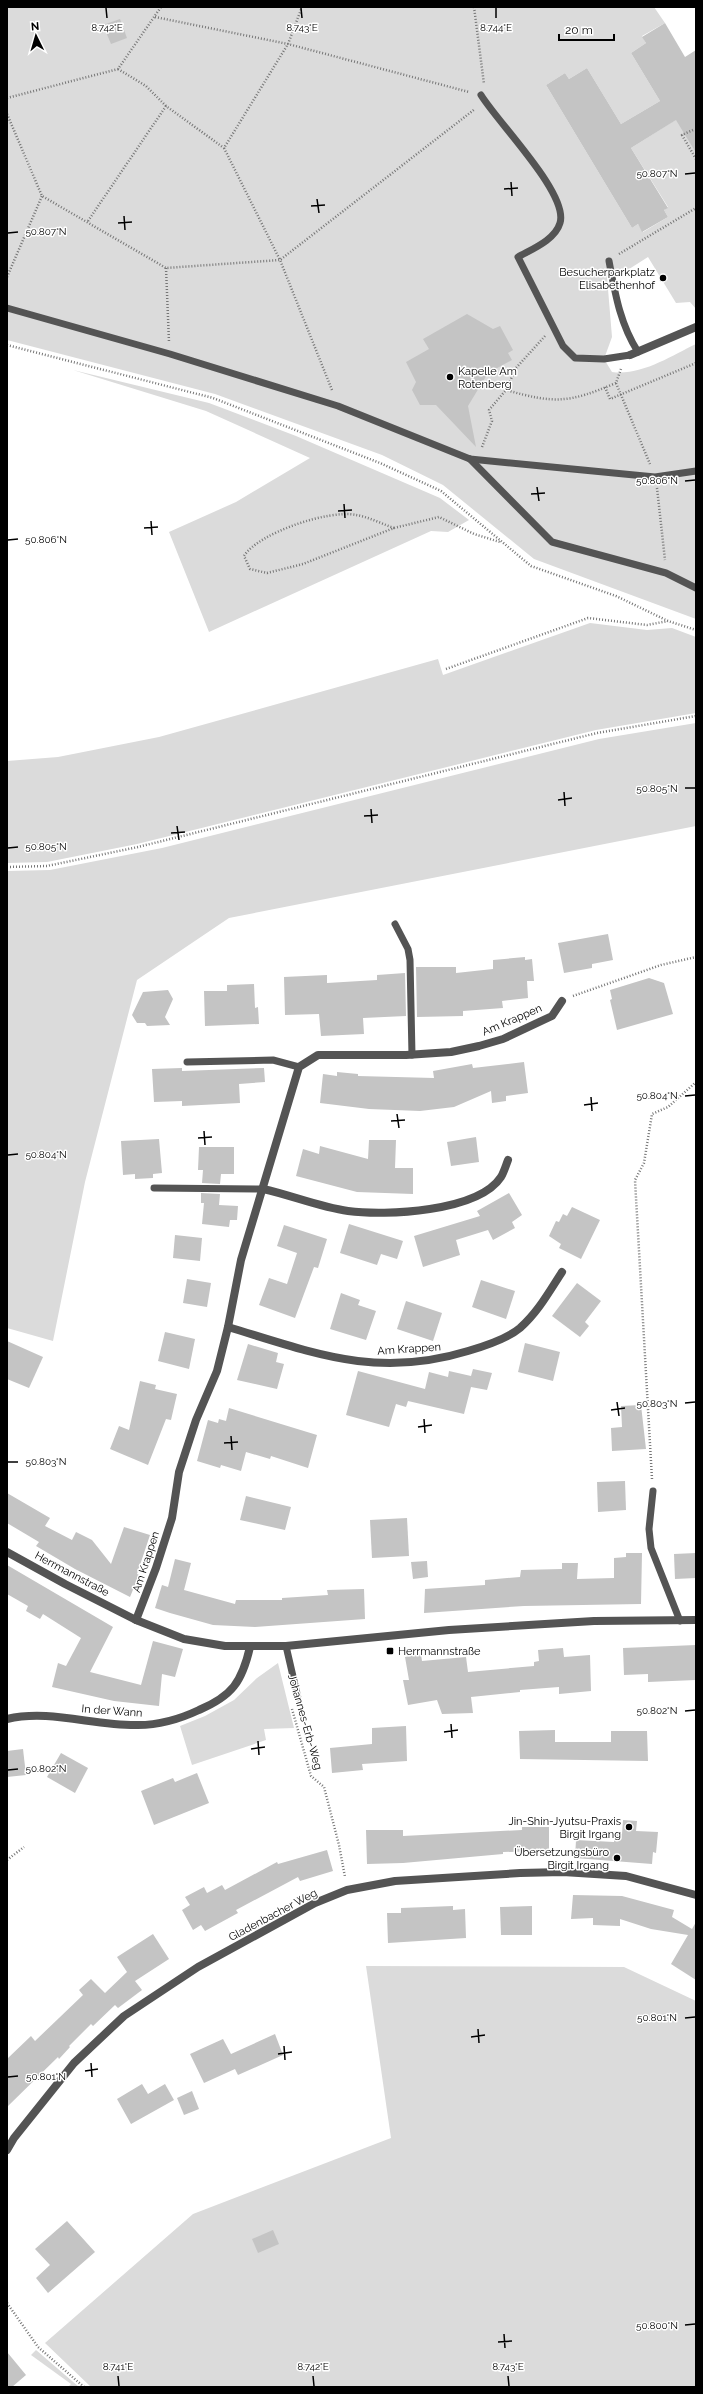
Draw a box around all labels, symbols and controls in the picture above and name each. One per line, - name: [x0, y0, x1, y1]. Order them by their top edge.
- north arrow: [16, 16, 56, 56]
- scale bar: [559, 16, 614, 42]
- text: N: [30, 20, 40, 33]
- text: 8.742°E: [91, 22, 123, 33]
- text: 8.743°E: [286, 22, 318, 33]
- text: 8.744°E: [480, 22, 512, 33]
- text: 20 m: [565, 23, 593, 37]
- text: 50.807°N: [636, 168, 678, 179]
- text: 50.807°N: [25, 226, 67, 237]
- place label: Besucherparkplatz Elisabethenhof: [559, 266, 656, 292]
- marker: Besucherparkplatz Elisabethenhof: [658, 273, 668, 283]
- place label: Kapelle Am Rotenberg: [458, 365, 517, 391]
- marker: Kapelle Am Rotenberg: [445, 372, 455, 382]
- text: 50.806°N: [636, 475, 678, 486]
- text: 50.806°N: [25, 534, 67, 545]
- text: 50.805°N: [636, 783, 678, 794]
- text: 50.805°N: [25, 841, 67, 852]
- street label: Am Krappen: [480, 1002, 544, 1038]
- text: 50.804°N: [636, 1090, 678, 1101]
- text: 50.804°N: [25, 1149, 67, 1160]
- street label: Am Krappen: [377, 1340, 441, 1358]
- text: 50.803°N: [637, 1398, 678, 1409]
- text: 50.803°N: [26, 1456, 67, 1467]
- street label: Am Krappen: [130, 1530, 162, 1594]
- street label: Herrmannstraße: [33, 1549, 112, 1599]
- place label: Herrmannstraße: [398, 1645, 481, 1658]
- marker: Herrmannstraße: [385, 1646, 395, 1656]
- street label: Johannes-Erb-Weg: [285, 1673, 325, 1771]
- street label: In der Wann: [81, 1702, 143, 1720]
- text: 50.802°N: [637, 1705, 677, 1716]
- text: 50.802°N: [26, 1763, 66, 1774]
- place label: Jin-Shin-Jyutsu-Praxis Birgit Irgang: [508, 1815, 621, 1841]
- marker: Jin-Shin-Jyutsu-Praxis Birgit Irgang: [624, 1822, 634, 1832]
- place label: Übersetzungsbüro Birgit Irgang: [514, 1846, 609, 1872]
- marker: Übersetzungsbüro Birgit Irgang: [612, 1853, 622, 1863]
- street label: Gladenbacher Weg: [227, 1886, 319, 1944]
- text: 50.801°N: [637, 2012, 677, 2023]
- text: 50.801°N: [26, 2071, 66, 2082]
- text: 50.800°N: [636, 2320, 678, 2331]
- text: 8.741°E: [103, 2361, 133, 2372]
- text: 8.742°E: [297, 2361, 329, 2372]
- text: 8.743°E: [492, 2361, 524, 2372]

